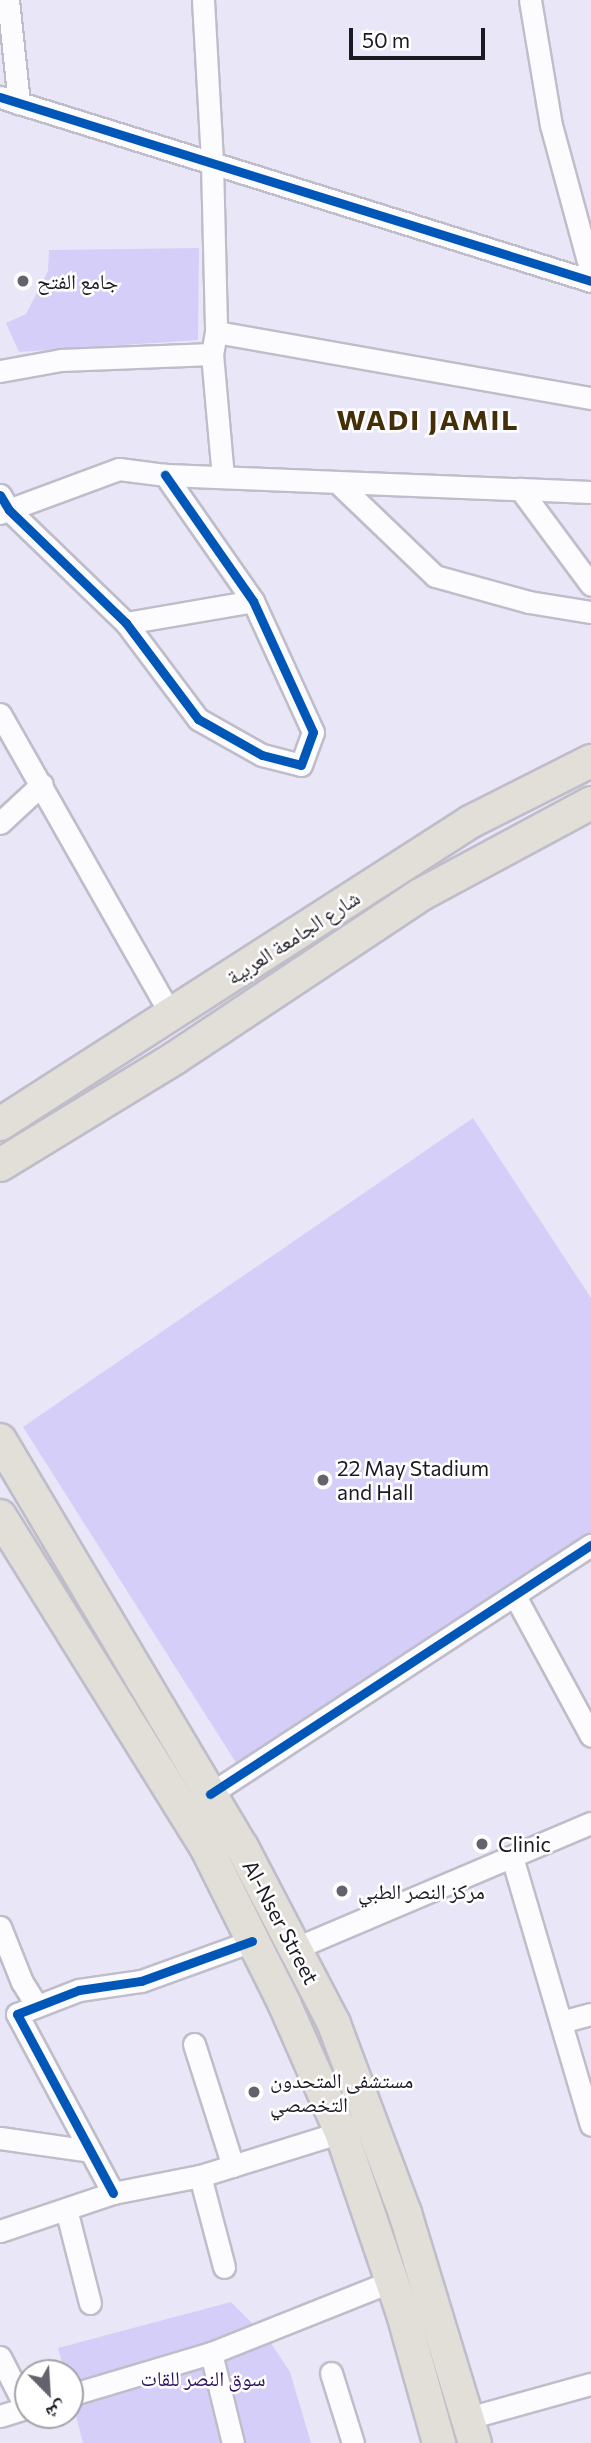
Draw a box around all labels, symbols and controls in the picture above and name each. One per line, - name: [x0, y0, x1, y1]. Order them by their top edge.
- scale bar: [353, 14, 490, 58]
- text: 50 m: [362, 27, 410, 52]
- place label: جامع الفتح: [37, 268, 118, 294]
- marker: جامع الفتح: [15, 273, 31, 289]
- district label: WADI JAMIL: [338, 402, 518, 436]
- street label: شارع الجامعة العربية: [222, 885, 364, 989]
- place label: 22 May Stadium and Hall: [337, 1455, 489, 1505]
- marker: 22 May Stadium and Hall: [315, 1472, 331, 1488]
- place label: Clinic: [498, 1831, 551, 1857]
- marker: Clinic: [472, 1834, 492, 1854]
- street label: Al-Nser Street: [238, 1856, 324, 1988]
- place label: مركز النصر الطبي: [358, 1878, 485, 1904]
- marker: مركز النصر الطبي: [332, 1881, 352, 1901]
- place label: مستشفى المتحدون التخصصي: [270, 2067, 413, 2117]
- marker: مستشفى المتحدون التخصصي: [244, 2082, 264, 2102]
- north arrow: [14, 2359, 84, 2429]
- park label: سوق النصر للقات: [141, 2365, 265, 2391]
- text: ش: [43, 2397, 71, 2426]

